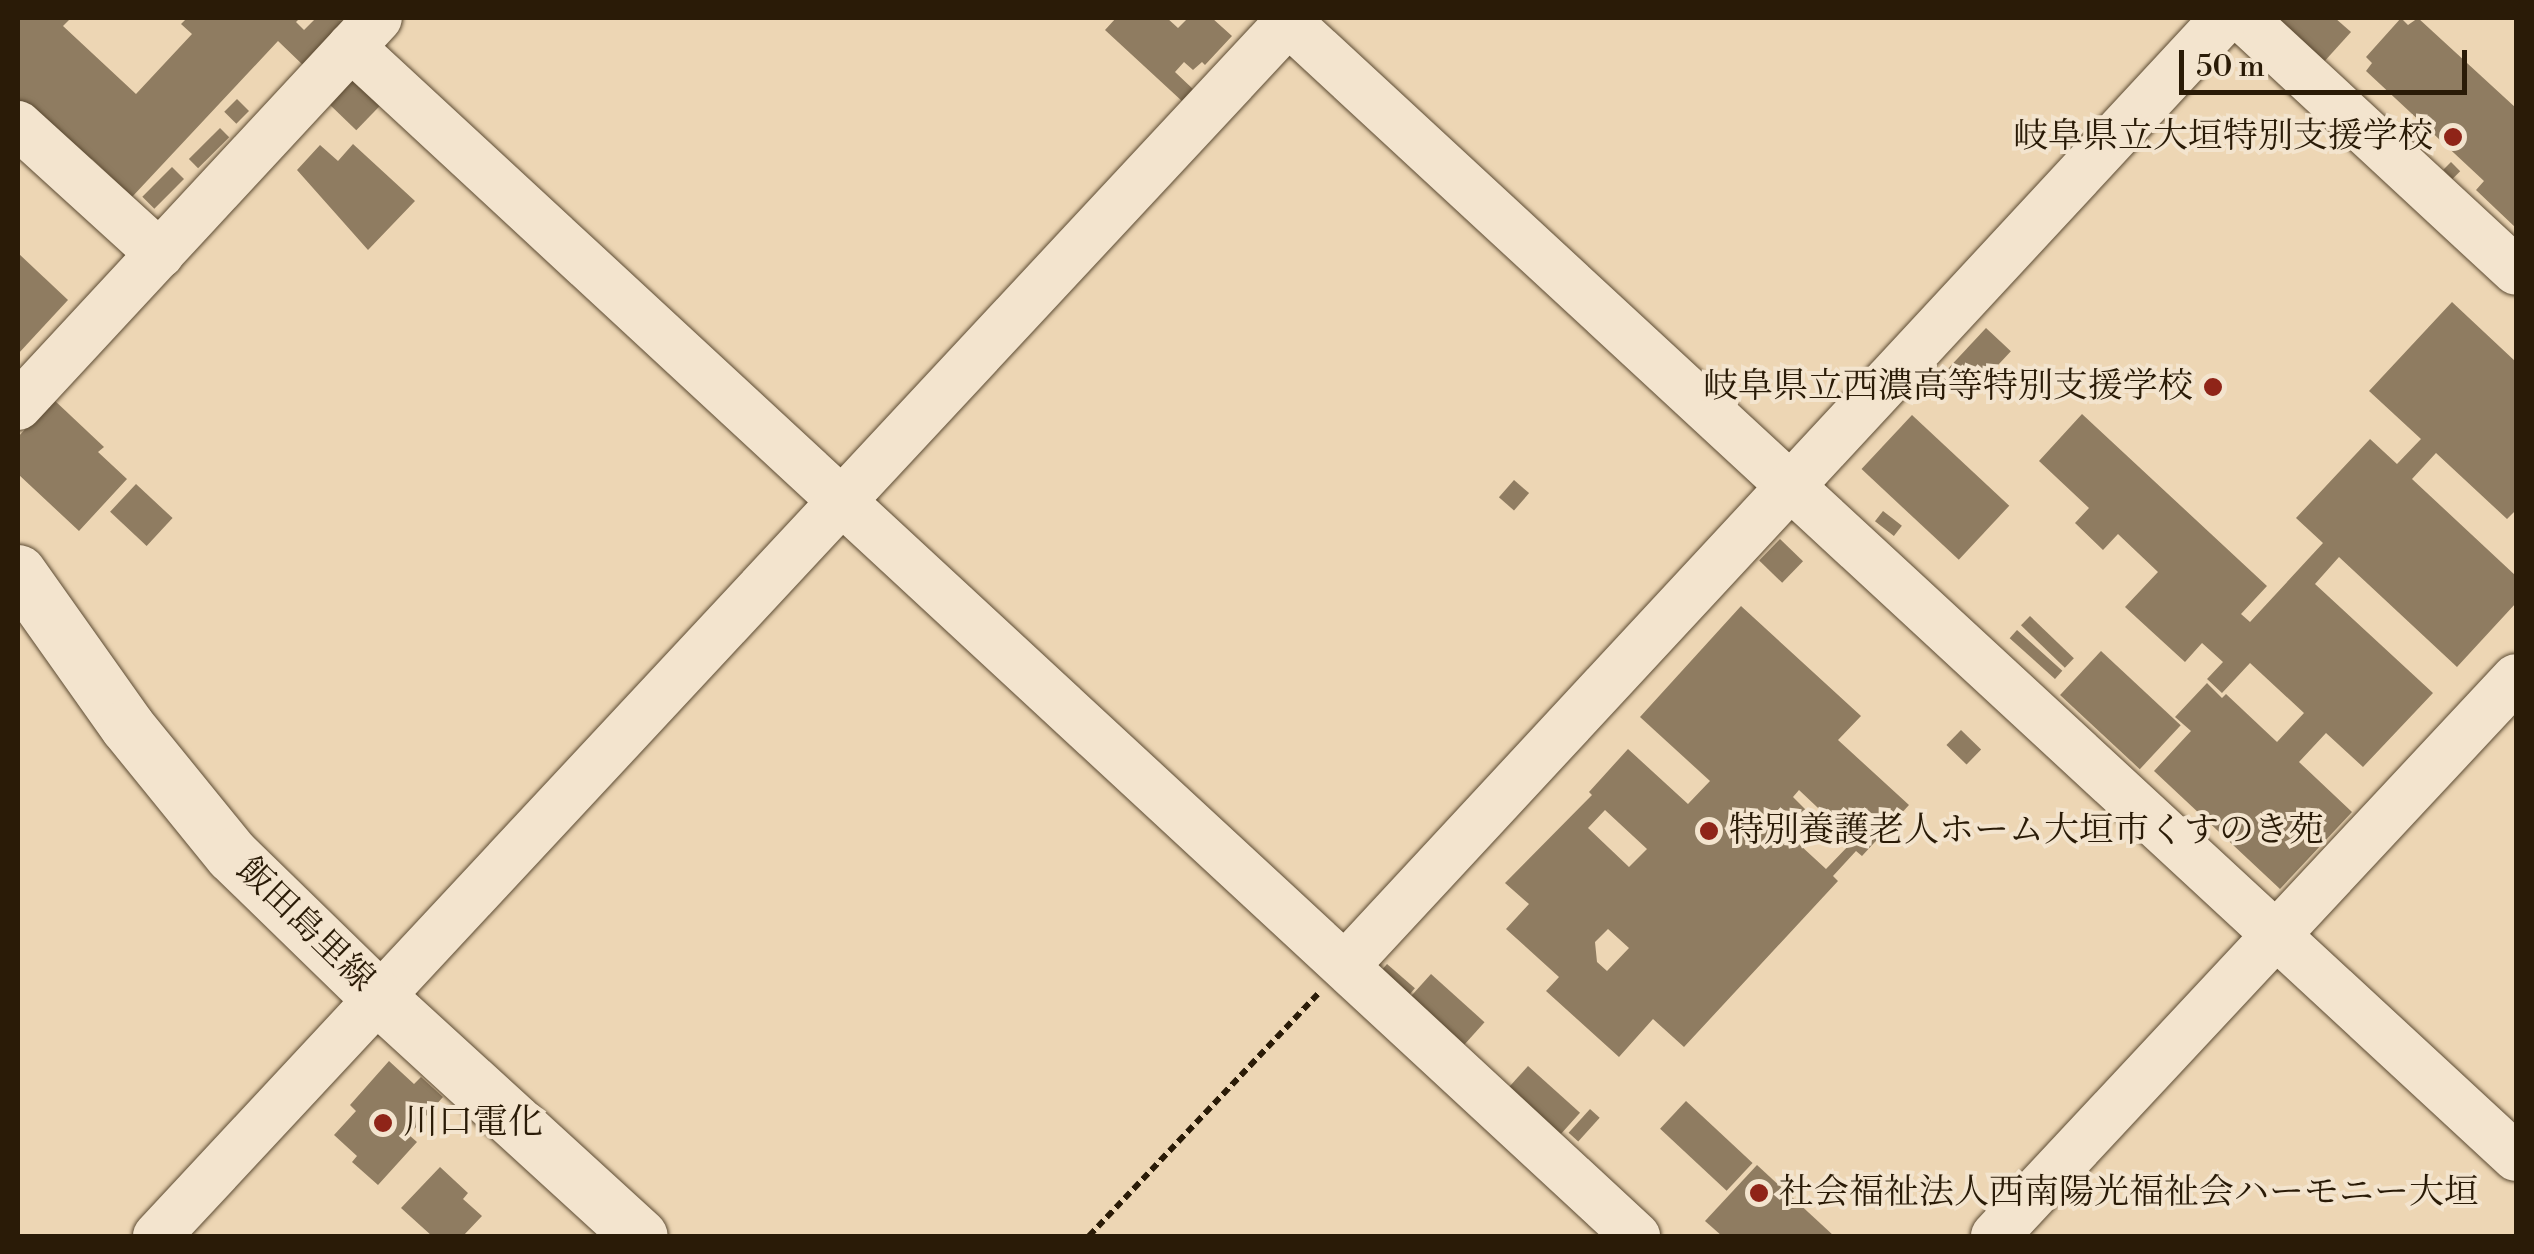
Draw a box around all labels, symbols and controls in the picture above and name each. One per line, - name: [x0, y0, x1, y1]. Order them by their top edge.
- scale bar: [2184, 30, 2472, 92]
- text: 50 m: [2196, 48, 2265, 86]
- place label: 岐阜県立大垣特別支援学校: [2013, 116, 2433, 158]
- marker: 岐阜県立大垣特別支援学校: [2442, 126, 2464, 148]
- place label: 岐阜県立西濃高等特別支援学校: [1703, 366, 2193, 408]
- marker: 岐阜県立西濃高等特別支援学校: [2202, 376, 2224, 398]
- place label: 特別養護老人ホーム大垣市くすのき苑: [1729, 810, 2324, 852]
- marker: 特別養護老人ホーム大垣市くすのき苑: [1698, 820, 1720, 842]
- street label: 飯田島里線: [227, 849, 383, 1001]
- place label: 川口電化: [403, 1102, 543, 1144]
- marker: 川口電化: [372, 1112, 394, 1134]
- place label: 社会福祉法人西南陽光福祉会ハーモニー大垣: [1779, 1172, 2479, 1214]
- marker: 社会福祉法人西南陽光福祉会ハーモニー大垣: [1748, 1182, 1770, 1204]

